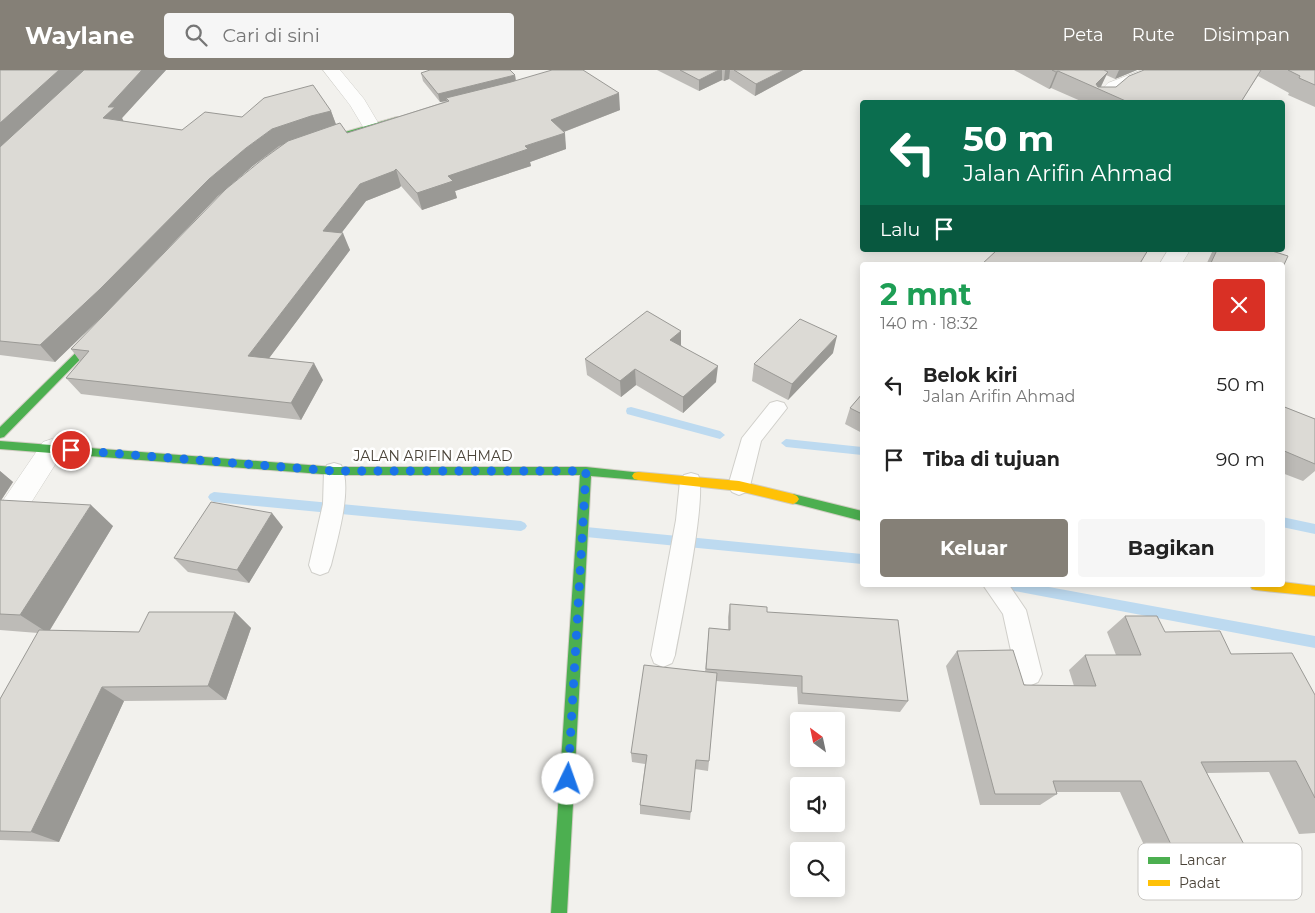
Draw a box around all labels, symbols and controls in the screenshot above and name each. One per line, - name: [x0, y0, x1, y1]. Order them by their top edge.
- search box: [164, 13, 514, 58]
- text: Waylane: [25, 21, 134, 50]
- icon: search: [182, 21, 210, 49]
- text: Cari di sini: [222, 24, 320, 47]
- text: Peta: [1063, 24, 1104, 46]
- text: Rute: [1132, 24, 1175, 46]
- text: Disimpan: [1203, 24, 1290, 46]
- text: 50 m: [963, 117, 1054, 160]
- icon: left: [880, 120, 945, 185]
- text: Jalan Arifin Ahmad: [963, 160, 1173, 187]
- icon: arrive: [930, 215, 958, 243]
- text: Lalu: [880, 218, 920, 241]
- text: 2 mnt: [880, 276, 971, 313]
- button: close: [1213, 279, 1265, 331]
- text: 140 m · 18:32: [880, 314, 978, 333]
- text: Belok kiri: [923, 364, 1018, 387]
- icon: left: [880, 371, 908, 399]
- text: 50 m: [1217, 373, 1265, 396]
- text: Jalan Arifin Ahmad: [923, 387, 1075, 406]
- pin: [50, 429, 92, 471]
- icon: arrive: [57, 436, 85, 464]
- icon: arrive: [880, 446, 908, 474]
- street label: JALAN ARIFIN AHMAD: [352, 447, 513, 465]
- text: Tiba di tujuan: [923, 448, 1060, 471]
- text: 90 m: [1216, 448, 1265, 471]
- button: Keluar: [880, 519, 1068, 577]
- button: Bagikan: [1078, 519, 1265, 577]
- north arrow: [790, 712, 845, 768]
- map controls: [790, 712, 845, 897]
- position arrow: [541, 752, 593, 804]
- button: sound: [790, 777, 845, 832]
- button: search: [790, 842, 845, 897]
- legend: [1138, 843, 1302, 900]
- text: Lancar: [1179, 851, 1227, 869]
- text: Padat: [1179, 874, 1221, 892]

